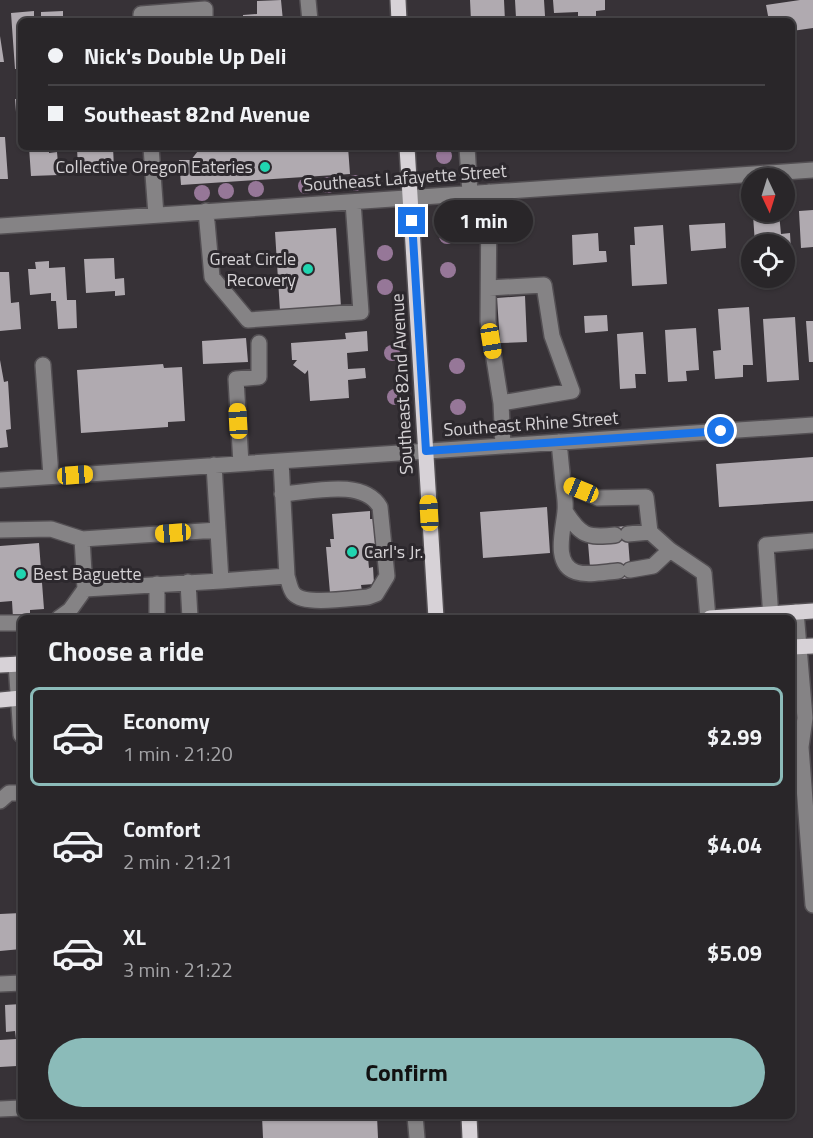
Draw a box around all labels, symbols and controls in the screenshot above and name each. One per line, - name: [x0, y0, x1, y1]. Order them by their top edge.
- text: Nick's Double Up Deli: [84, 39, 286, 73]
- text: Southeast 82nd Avenue: [84, 97, 310, 131]
- place label: Collective Oregon Eateries: [55, 153, 253, 180]
- street label: Southeast Lafayette Street: [302, 157, 508, 198]
- marker: Collective Oregon Eateries: [258, 160, 272, 174]
- north arrow: [741, 168, 795, 222]
- map controls: [741, 168, 795, 288]
- callout: 1 min: [433, 200, 532, 242]
- text: 1 min: [459, 205, 508, 236]
- route end: [398, 207, 425, 234]
- button: locate: [741, 234, 795, 288]
- place label: Great Circle Recovery: [210, 245, 296, 293]
- marker: Great Circle Recovery: [301, 262, 315, 276]
- street label: Southeast 82nd Avenue: [383, 293, 420, 475]
- car: [479, 322, 503, 360]
- car: [228, 403, 248, 439]
- street label: Southeast Rhine Street: [443, 404, 620, 443]
- route start: [707, 417, 734, 444]
- car: [56, 465, 94, 485]
- car: [561, 475, 601, 505]
- car: [419, 495, 439, 531]
- car: [154, 523, 192, 543]
- place label: Carl's Jr.: [364, 538, 424, 565]
- marker: Carl's Jr.: [345, 545, 359, 559]
- place label: Best Baguette: [33, 560, 142, 587]
- marker: Best Baguette: [14, 567, 28, 581]
- text: Choose a ride: [48, 630, 204, 671]
- text: Economy: [123, 704, 210, 738]
- icon: car: [51, 710, 105, 764]
- text: $2.99: [707, 720, 762, 754]
- text: 1 min · 21:20: [123, 738, 233, 769]
- text: Comfort: [123, 812, 201, 846]
- icon: car: [51, 818, 105, 872]
- text: $4.04: [707, 828, 762, 862]
- text: 2 min · 21:21: [123, 846, 233, 877]
- text: XL: [123, 920, 146, 954]
- icon: car: [51, 926, 105, 980]
- text: $5.09: [707, 936, 762, 970]
- text: 3 min · 21:22: [123, 954, 233, 985]
- button: Confirm: [48, 1038, 765, 1107]

